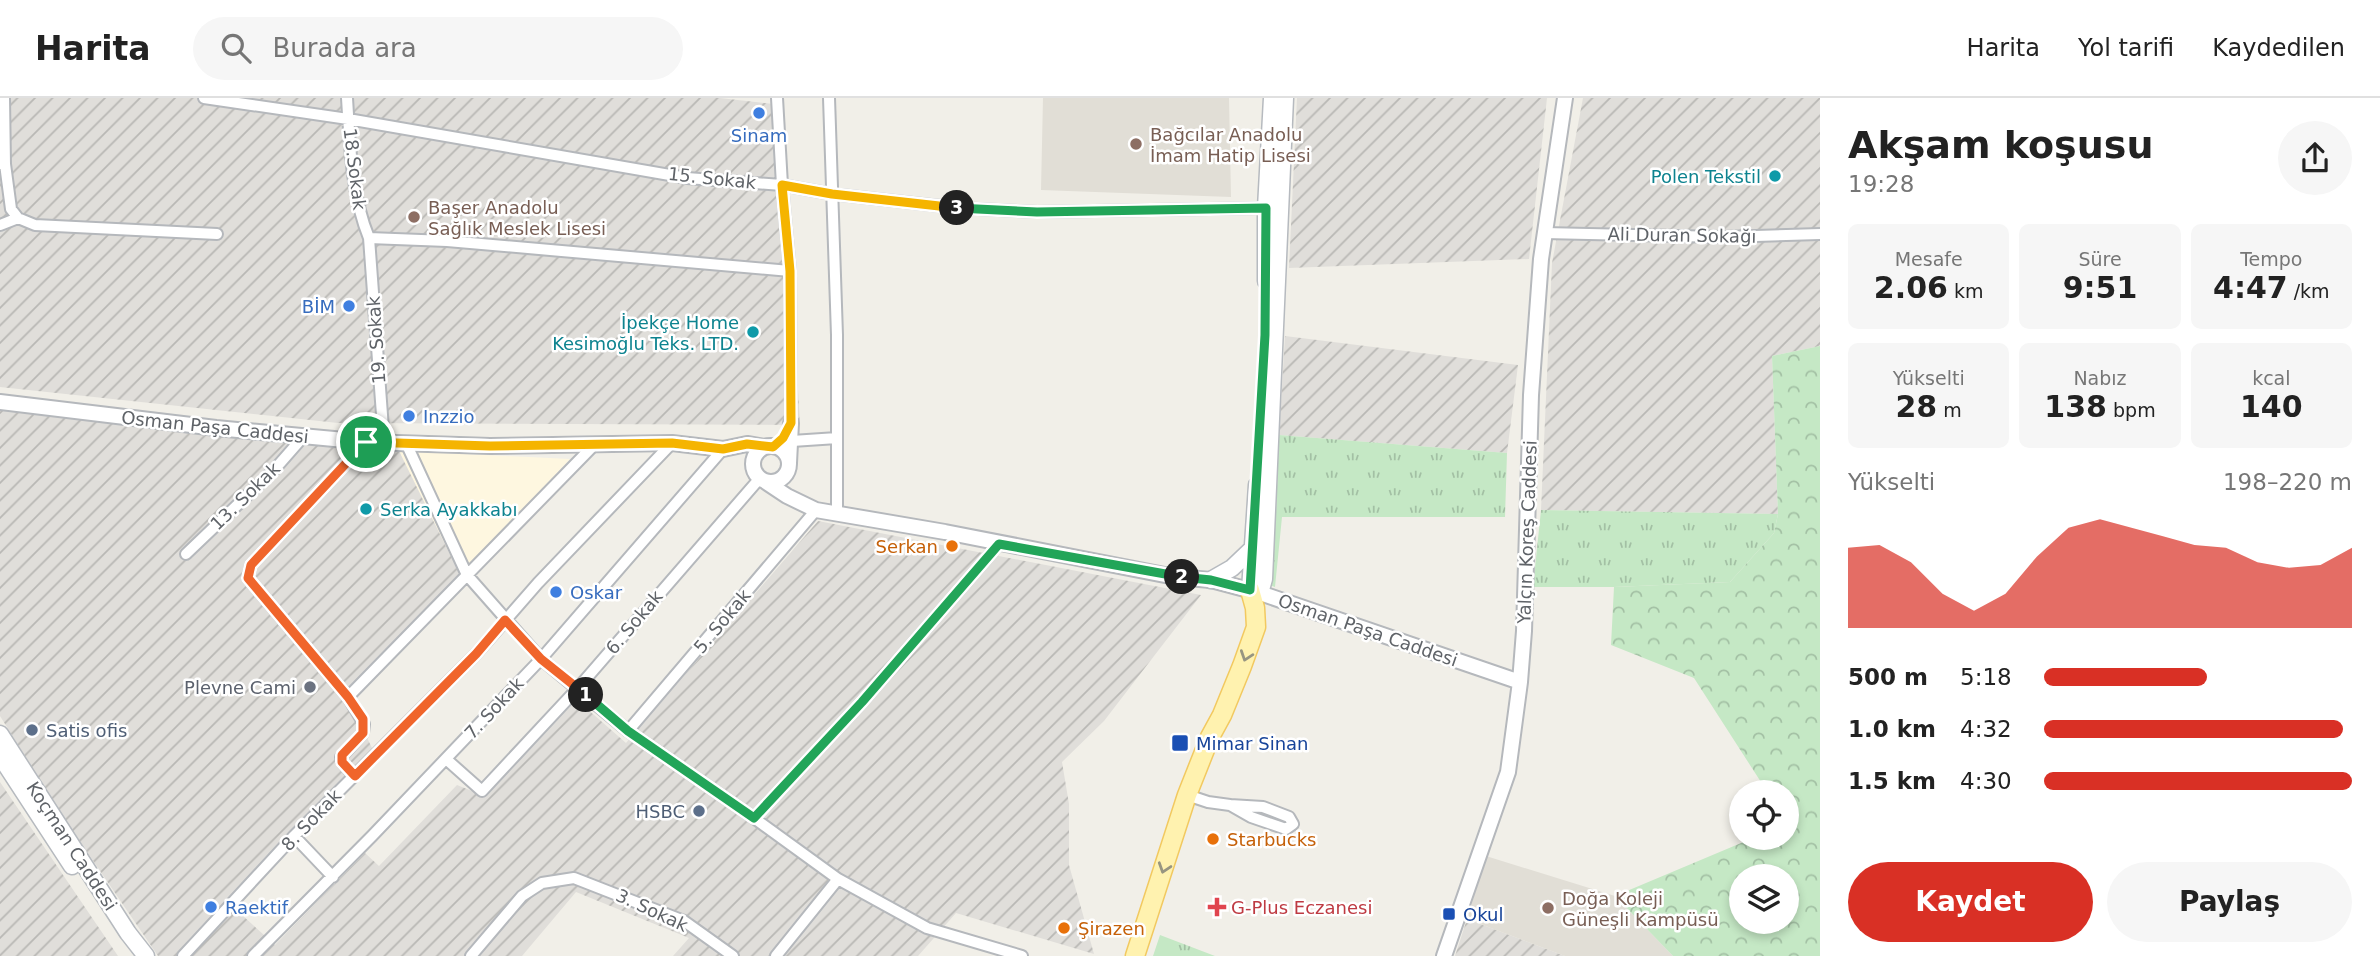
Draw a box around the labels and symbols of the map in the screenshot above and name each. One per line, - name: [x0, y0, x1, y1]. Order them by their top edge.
- marker: Sinam: [751, 105, 767, 121]
- place label: Bağcılar Anadolu İmam Hatip Lisesi: [1150, 124, 1311, 166]
- place label: Sinam: [731, 125, 787, 146]
- street label: 18.Sokak: [340, 127, 371, 212]
- marker: Bağcılar Anadolu İmam Hatip Lisesi: [1128, 136, 1144, 152]
- street label: 15. Sokak: [667, 163, 758, 193]
- place label: Polen Tekstil: [1651, 166, 1761, 187]
- marker: Polen Tekstil: [1767, 168, 1783, 184]
- pin: 3: [940, 190, 974, 226]
- place label: Başer Anadolu Sağlık Meslek Lisesi: [428, 197, 606, 239]
- marker: Başer Anadolu Sağlık Meslek Lisesi: [406, 209, 422, 225]
- street label: Ali Duran Sokağı: [1607, 223, 1757, 247]
- street label: 19. Sokak: [362, 295, 390, 385]
- place label: BİM: [302, 296, 335, 317]
- marker: BİM: [341, 298, 357, 314]
- place label: İpekçe Home Kesimoğlu Teks. LTD.: [552, 312, 739, 354]
- marker: İpekçe Home Kesimoğlu Teks. LTD.: [745, 324, 761, 340]
- place label: Inzzio: [423, 406, 475, 427]
- street label: Osman Paşa Caddesi: [120, 407, 310, 447]
- marker: Inzzio: [401, 408, 417, 424]
- pin: [336, 412, 396, 472]
- street label: Yalçın Koreş Caddesi: [1513, 440, 1541, 625]
- street label: 13. Sokak: [206, 457, 284, 534]
- place label: Serka Ayakkabı: [380, 499, 518, 520]
- marker: Serka Ayakkabı: [358, 501, 374, 517]
- place label: Serkan: [876, 536, 938, 557]
- marker: Serkan: [944, 538, 960, 554]
- pin: 2: [1164, 560, 1200, 594]
- place label: Oskar: [570, 582, 623, 603]
- marker: Oskar: [548, 584, 564, 600]
- street label: 5. Sokak: [689, 584, 755, 657]
- street label: 6. Sokak: [601, 585, 667, 658]
- street label: Osman Paşa Caddesi: [1276, 589, 1460, 671]
- one-way arrow: [1240, 649, 1254, 662]
- street label: 7. Sokak: [460, 672, 528, 743]
- place label: Plevne Cami: [184, 677, 296, 698]
- pin: 1: [568, 678, 604, 712]
- marker: Plevne Cami: [302, 679, 318, 695]
- place label: Satis ofis: [46, 720, 127, 741]
- marker: Satis ofis: [24, 722, 40, 738]
- marker: Mimar Sinan: [1170, 733, 1190, 753]
- place label: Mimar Sinan: [1196, 733, 1309, 754]
- street label: Koçman Caddesi: [23, 778, 121, 914]
- street label: 8. Sokak: [277, 785, 346, 855]
- place label: HSBC: [635, 801, 685, 822]
- marker: HSBC: [691, 803, 707, 819]
- place label: Starbucks: [1227, 829, 1316, 850]
- marker: Starbucks: [1205, 831, 1221, 847]
- one-way arrow: [1157, 861, 1172, 873]
- street label: 3. Sokak: [613, 884, 692, 936]
- place label: Doğa Koleji Güneşli Kampüsü: [1562, 888, 1719, 930]
- place label: Raektif: [225, 897, 289, 918]
- place label: G-Plus Eczanesi: [1231, 897, 1372, 918]
- marker: Raektif: [203, 899, 219, 915]
- marker: G-Plus Eczanesi: [1209, 899, 1225, 915]
- marker: Doğa Koleji Güneşli Kampüsü: [1540, 900, 1556, 916]
- place label: Okul: [1463, 904, 1503, 925]
- marker: Okul: [1441, 906, 1457, 922]
- place label: Şirazen: [1078, 918, 1145, 939]
- marker: Şirazen: [1056, 920, 1072, 936]

